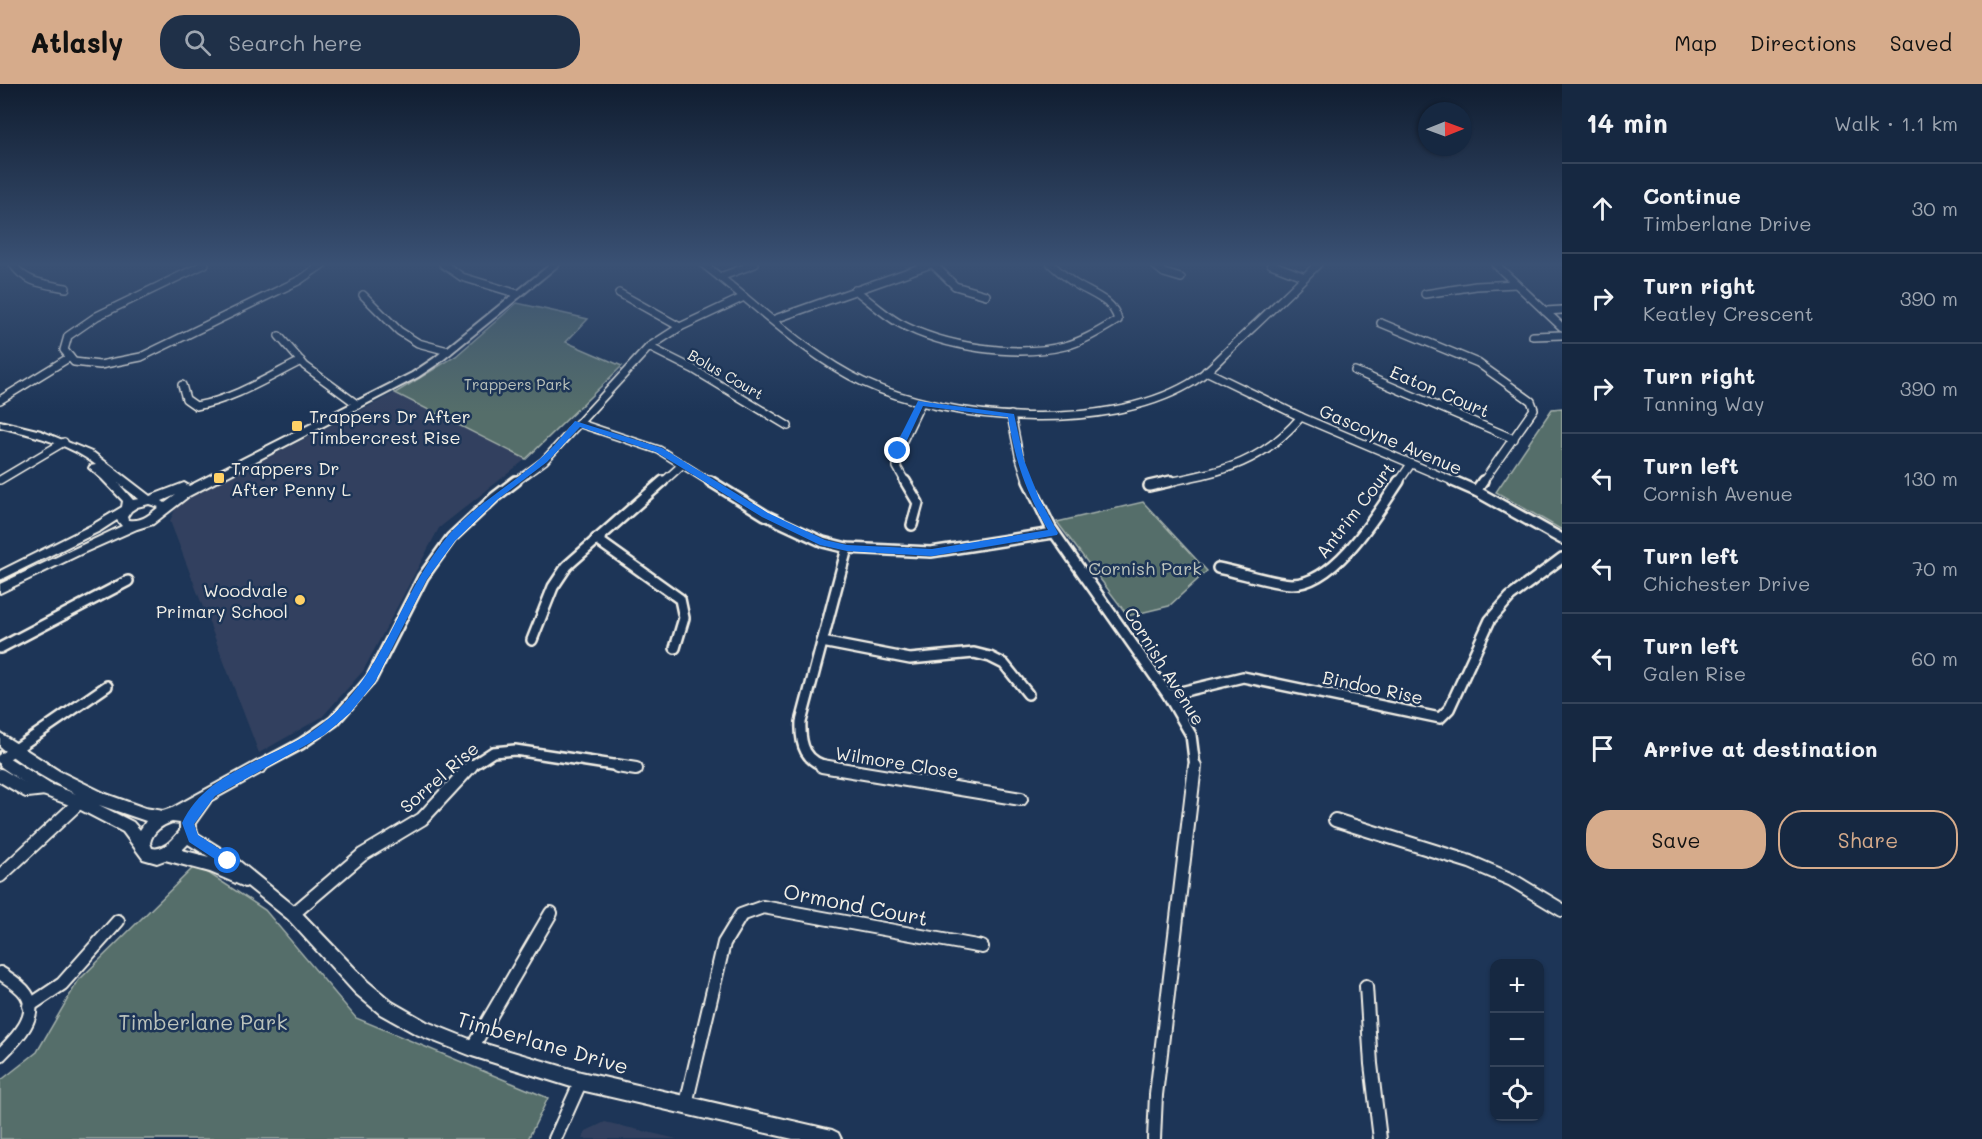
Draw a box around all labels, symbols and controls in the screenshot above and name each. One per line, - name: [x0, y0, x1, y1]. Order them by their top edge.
- search box: [160, 15, 580, 69]
- text: Atlasly: [30, 24, 124, 60]
- icon: search: [181, 26, 214, 59]
- text: Search here: [229, 28, 362, 57]
- text: Map: [1674, 29, 1717, 56]
- text: Directions: [1750, 29, 1857, 56]
- text: Saved: [1890, 29, 1952, 56]
- north arrow: [1418, 102, 1472, 156]
- text: 14 min: [1586, 106, 1668, 140]
- text: Walk · 1.1 km: [1834, 110, 1958, 136]
- text: Continue: [1643, 181, 1741, 210]
- icon: ahead: [1586, 192, 1619, 225]
- text: 30 m: [1912, 195, 1958, 221]
- text: Timberlane Drive: [1643, 210, 1812, 236]
- text: Turn right: [1643, 271, 1755, 300]
- icon: right: [1586, 282, 1619, 315]
- text: 390 m: [1900, 285, 1958, 311]
- text: Keatley Crescent: [1643, 300, 1813, 326]
- street label: Bolus Court: [685, 344, 767, 404]
- street label: Eaton Court: [1386, 359, 1494, 423]
- text: Turn right: [1643, 361, 1755, 390]
- icon: right: [1586, 372, 1619, 405]
- park label: Trappers Park: [464, 374, 570, 394]
- text: 390 m: [1900, 375, 1958, 401]
- text: Tanning Way: [1643, 390, 1764, 416]
- street label: Gascoyne Avenue: [1316, 398, 1466, 480]
- place label: Trappers Dr After Timbercrest Rise: [309, 404, 471, 449]
- marker: Trappers Dr After Timbercrest Rise: [290, 419, 304, 433]
- route end: [884, 437, 910, 463]
- text: Turn left: [1643, 451, 1739, 480]
- place label: Trappers Dr After Penny L: [231, 456, 352, 501]
- street label: Antrim Court: [1310, 457, 1400, 563]
- icon: left: [1586, 462, 1619, 495]
- text: 130 m: [1903, 465, 1958, 491]
- marker: Trappers Dr After Penny L: [212, 471, 226, 485]
- text: Cornish Avenue: [1643, 480, 1793, 506]
- text: Turn left: [1643, 541, 1739, 570]
- icon: left: [1586, 552, 1619, 585]
- text: 70 m: [1912, 555, 1958, 581]
- park label: Cornish Park: [1088, 556, 1202, 580]
- text: Chichester Drive: [1643, 570, 1810, 596]
- place label: Woodvale Primary School: [156, 578, 288, 623]
- marker: Woodvale Primary School: [293, 593, 307, 607]
- street label: Cornish Avenue: [1119, 602, 1211, 730]
- text: Turn left: [1643, 631, 1739, 660]
- icon: left: [1586, 642, 1619, 675]
- text: 60 m: [1911, 645, 1958, 671]
- text: Galen Rise: [1643, 660, 1746, 686]
- street label: Bindoo Rise: [1321, 665, 1425, 709]
- icon: arrive: [1586, 732, 1619, 765]
- text: Arrive at destination: [1643, 734, 1878, 763]
- street label: Sorrel Rise: [394, 736, 484, 818]
- street label: Wilmore Close: [834, 740, 960, 784]
- button: Save: [1586, 810, 1766, 869]
- button: Share: [1778, 810, 1958, 869]
- route start: [214, 847, 240, 873]
- street label: Ormond Court: [781, 877, 931, 931]
- map controls: [1490, 959, 1544, 1121]
- button: +: [1490, 959, 1544, 1013]
- street label: Timberlane Drive: [454, 1005, 632, 1079]
- park label: Timberlane Park: [118, 1008, 288, 1035]
- button: −: [1490, 1013, 1544, 1067]
- button: locate: [1490, 1067, 1544, 1121]

